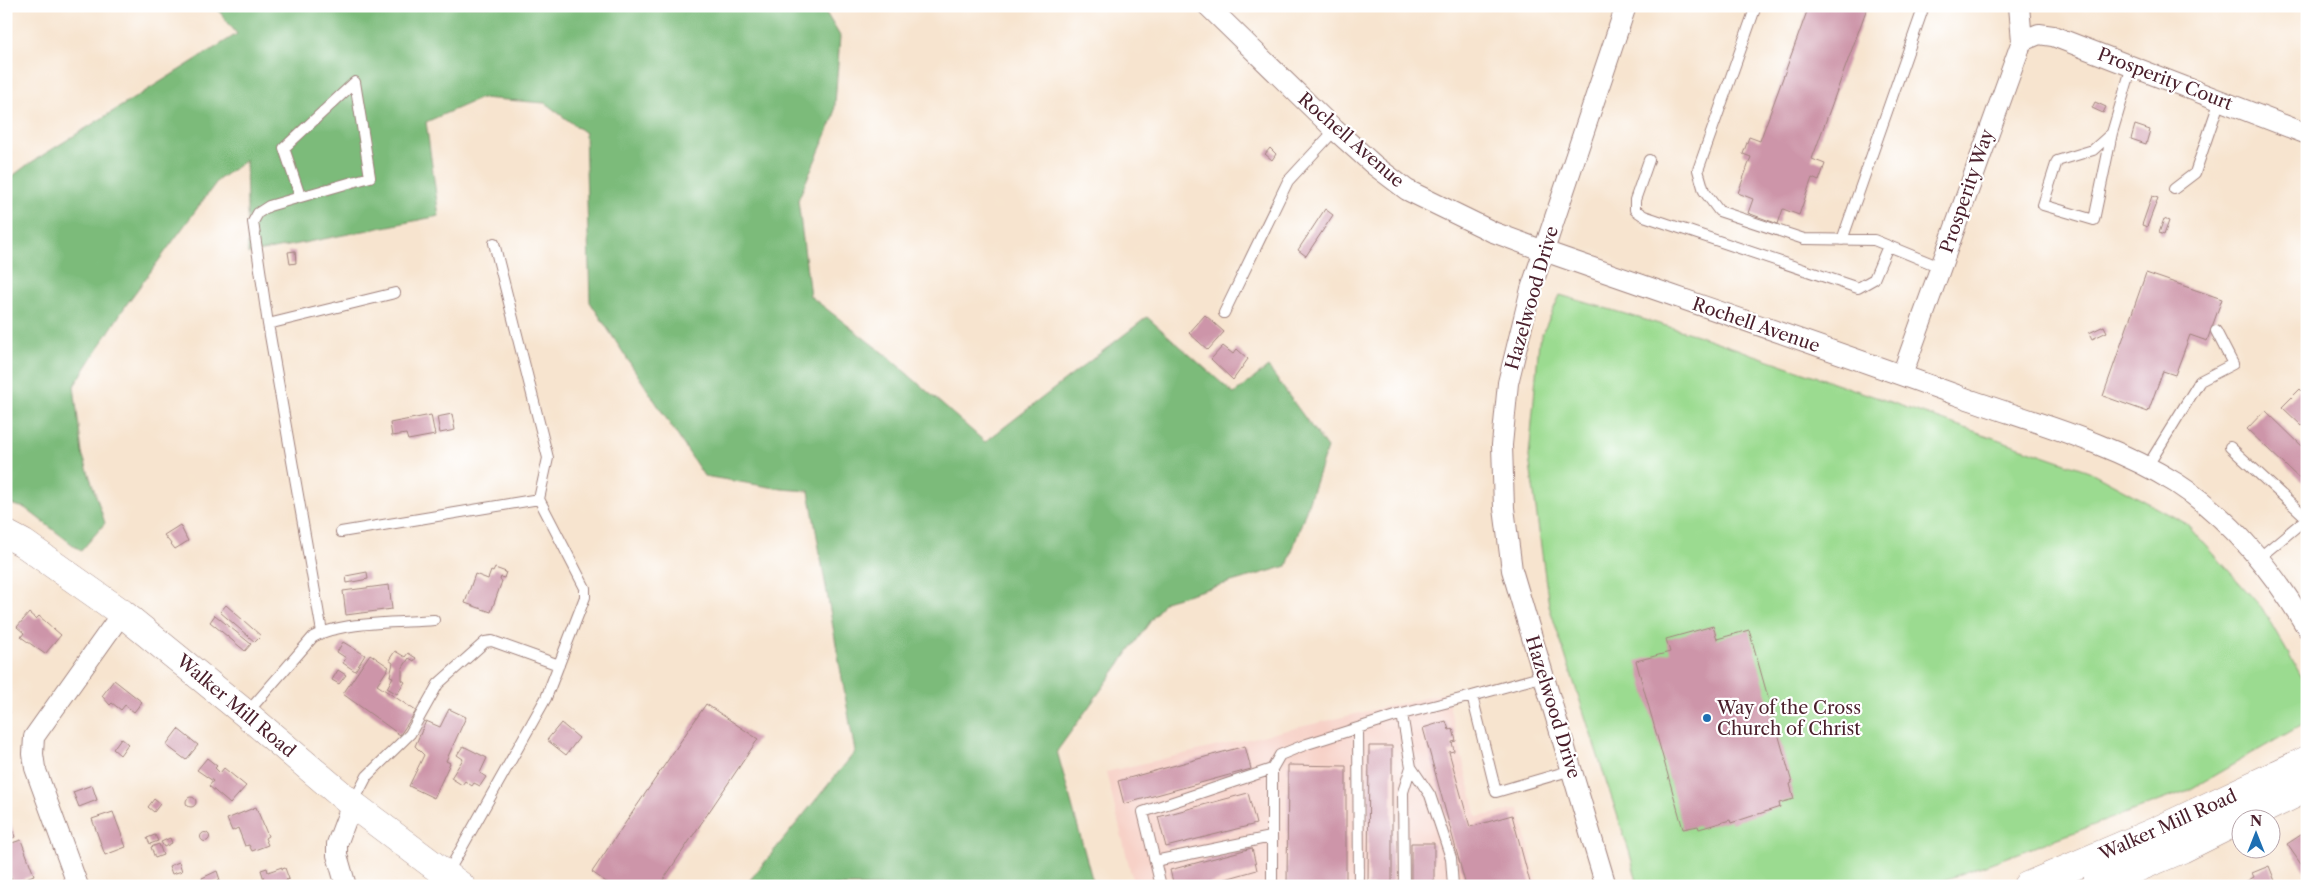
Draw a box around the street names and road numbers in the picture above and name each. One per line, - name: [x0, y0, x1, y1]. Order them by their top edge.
- street label: Prosperity Court: [2094, 43, 2236, 115]
- street label: Rochell Avenue: [1293, 88, 1409, 192]
- street label: Prosperity Way: [1936, 125, 1999, 256]
- street label: Hazelwood Drive: [1501, 224, 1563, 372]
- street label: Rochell Avenue: [1689, 293, 1823, 357]
- street label: Hazelwood Drive: [1521, 633, 1585, 781]
- street label: Walker Mill Road: [171, 649, 300, 762]
- street label: Walker Mill Road: [2095, 785, 2240, 866]

